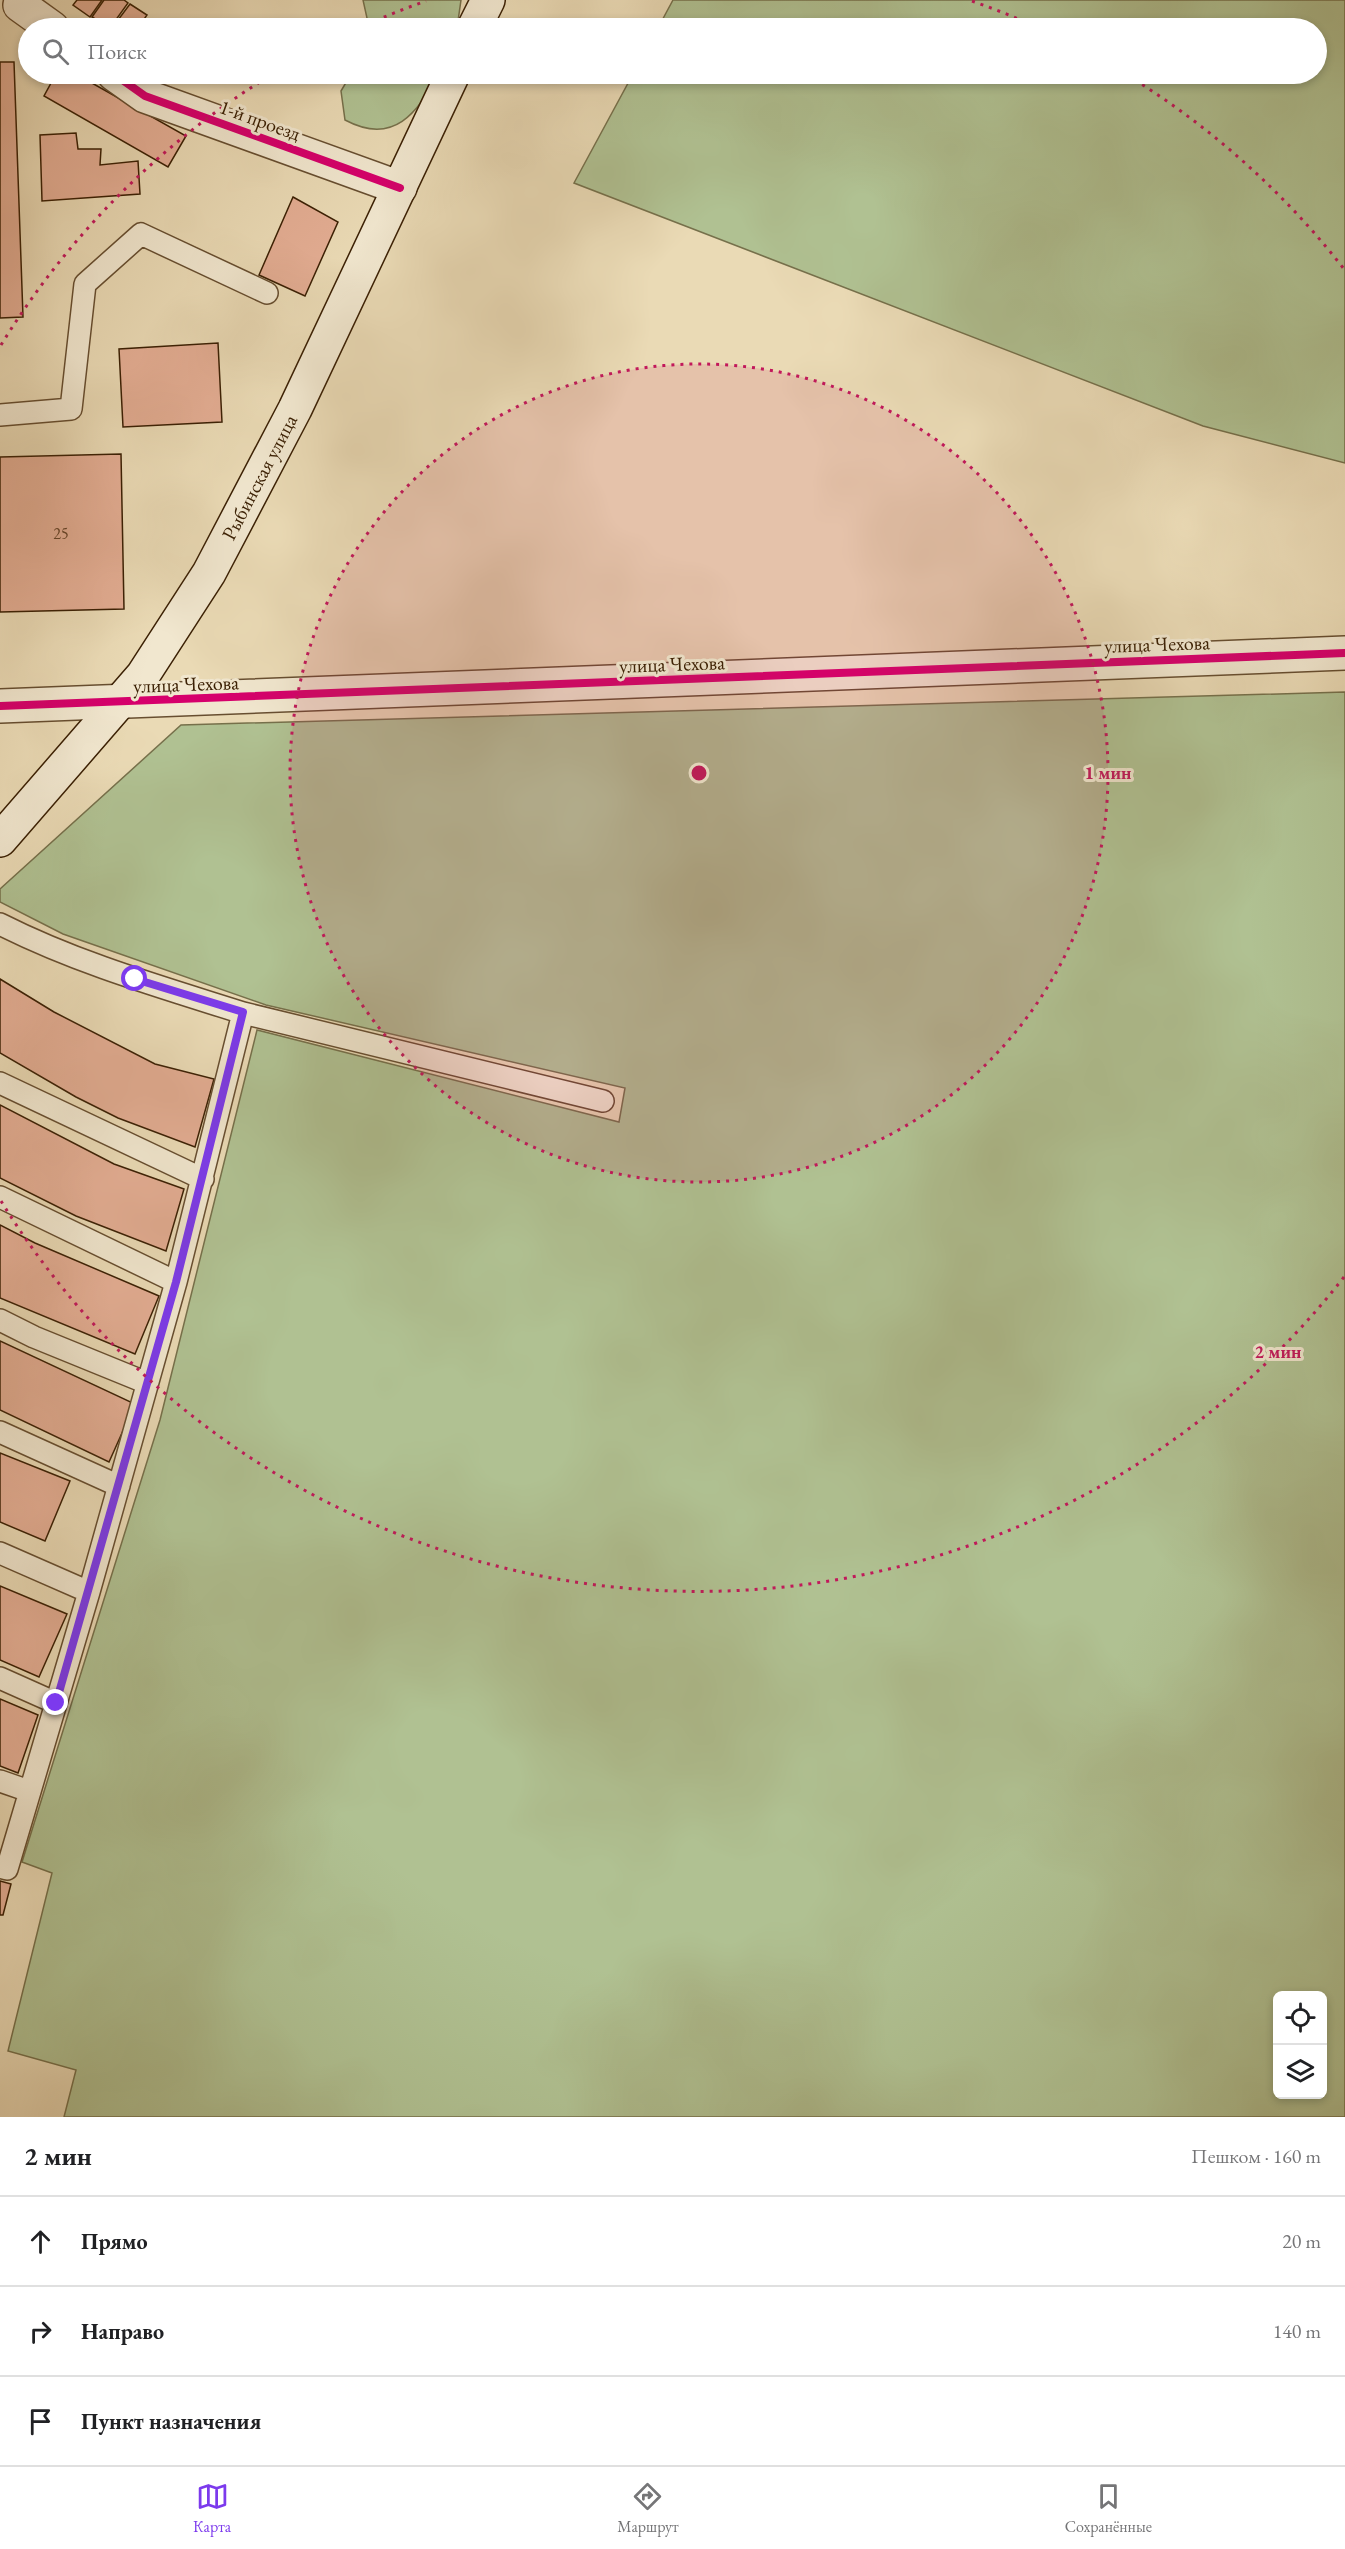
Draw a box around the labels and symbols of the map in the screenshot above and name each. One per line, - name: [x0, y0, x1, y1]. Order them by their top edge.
- street label: 1-й проезд: [216, 93, 304, 147]
- street label: Рыбинская улица: [216, 410, 303, 545]
- house number: 25: [53, 523, 69, 544]
- street label: улица Чехова: [1103, 629, 1211, 659]
- street label: улица Чехова: [618, 649, 726, 679]
- street label: улица Чехова: [132, 669, 240, 699]
- text: 1 мин: [1085, 761, 1132, 784]
- centre of rings: [689, 763, 709, 783]
- route start: [121, 965, 147, 991]
- text: 2 мин: [1255, 1340, 1302, 1363]
- route end: [42, 1689, 68, 1715]

